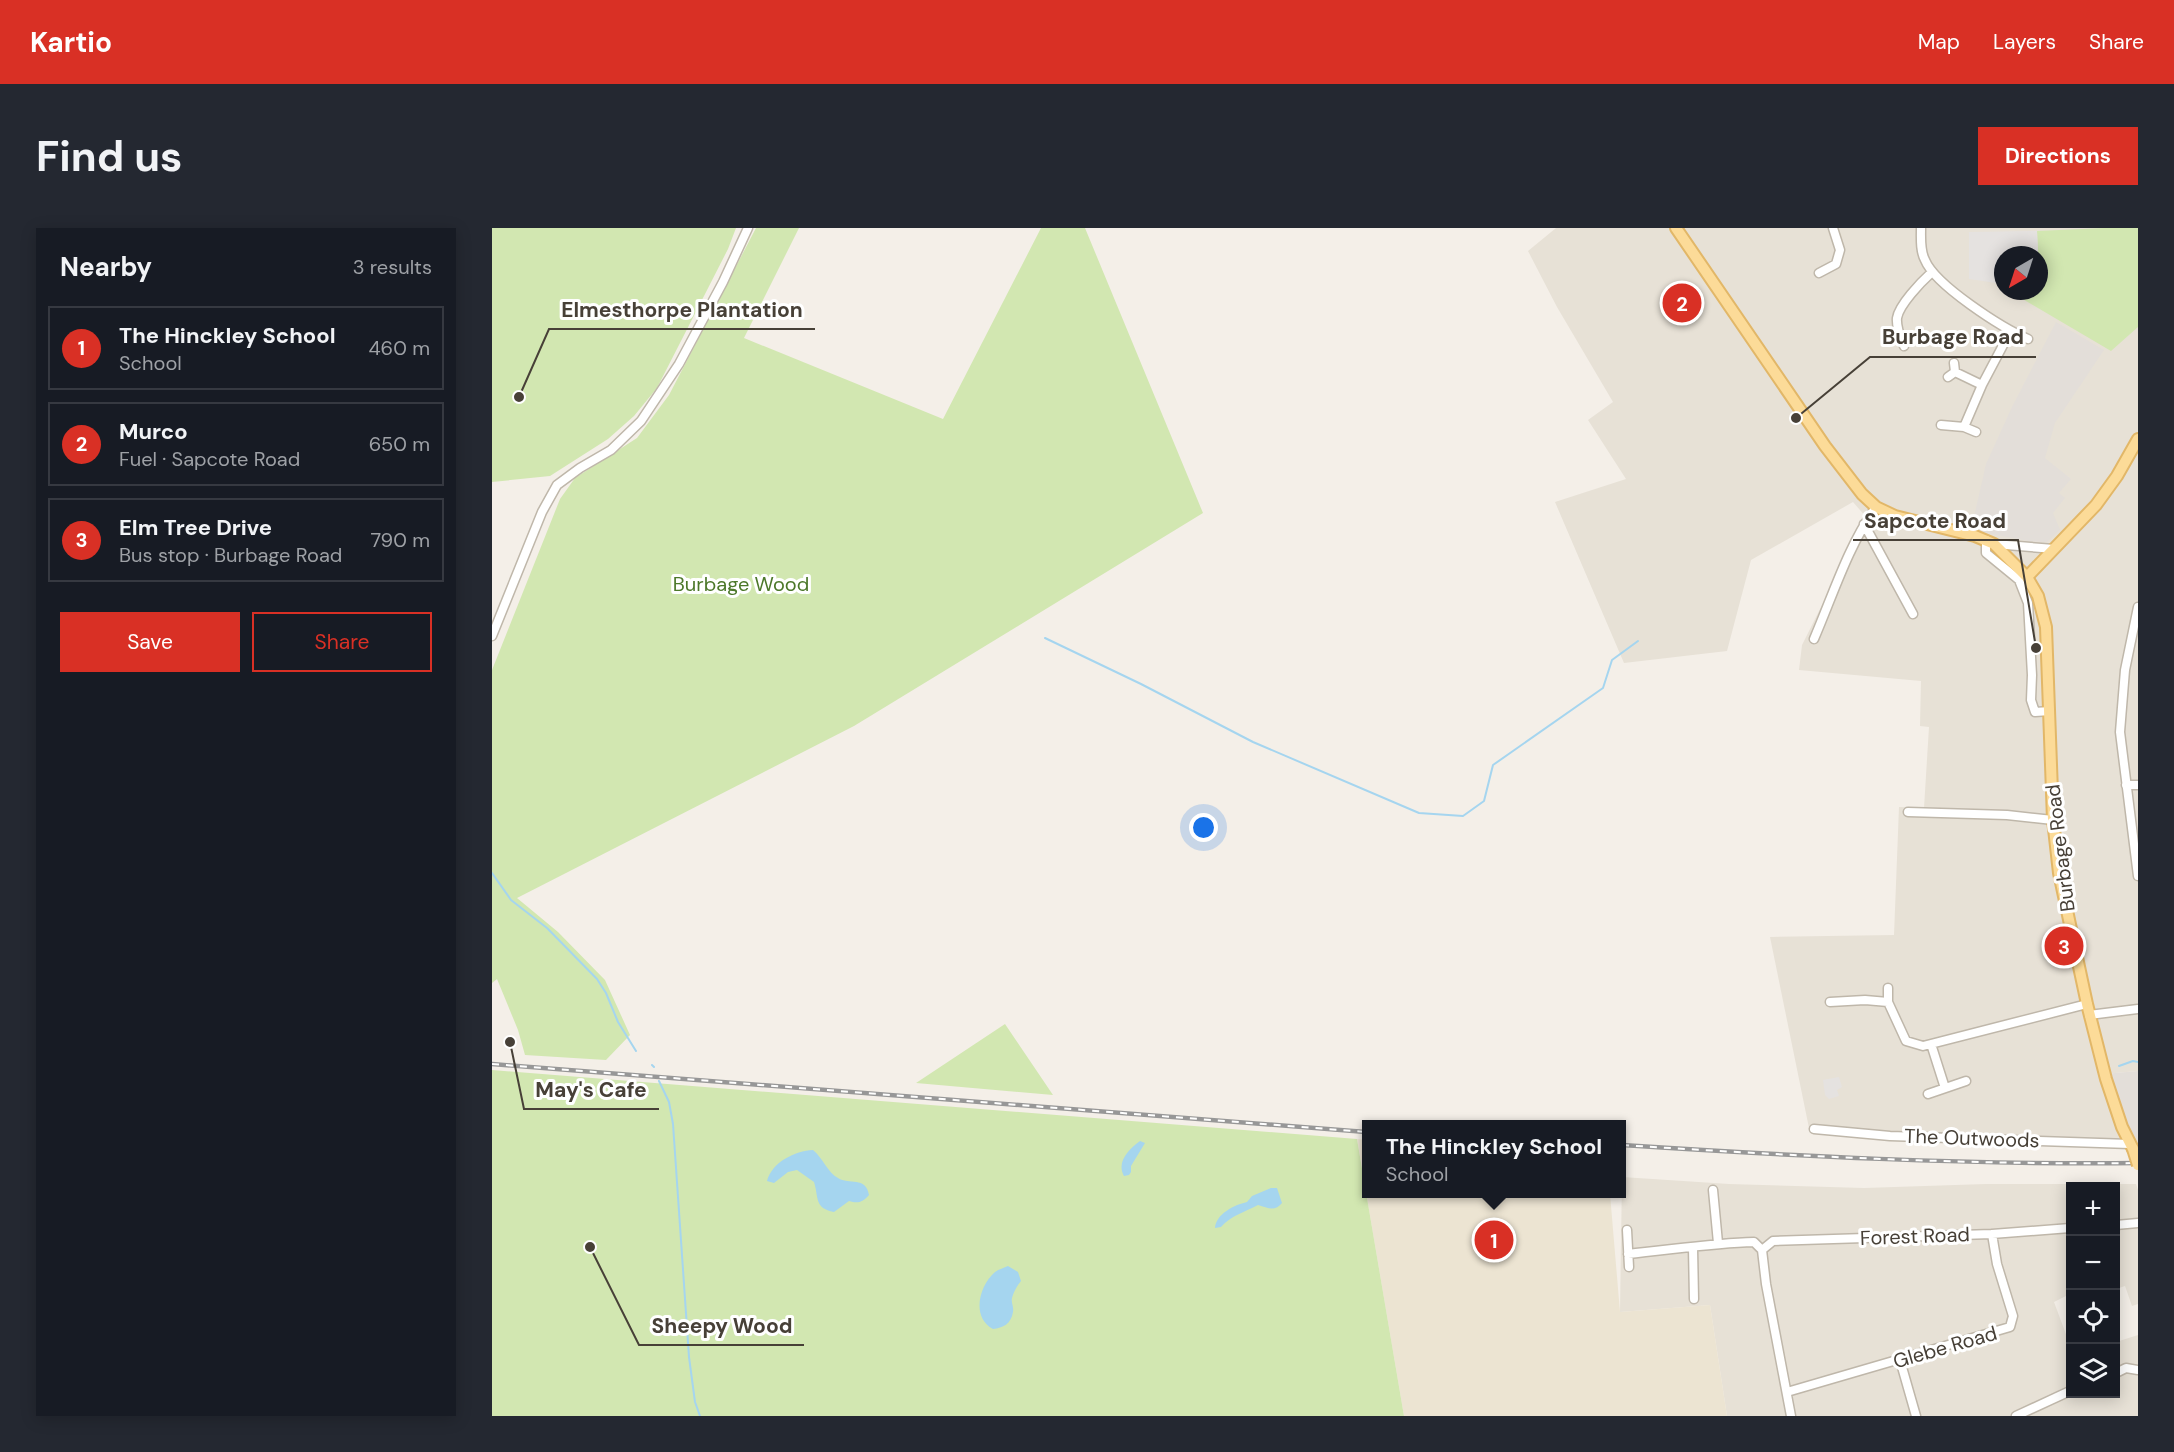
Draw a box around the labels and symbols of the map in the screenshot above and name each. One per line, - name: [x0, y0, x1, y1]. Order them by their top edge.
- north arrow: [1994, 246, 2048, 300]
- pin: 2: [1662, 280, 1702, 326]
- callout: Elmesthorpe Plantation: [549, 290, 815, 329]
- text: Elmesthorpe Plantation: [561, 296, 803, 324]
- callout: Burbage Road: [1870, 318, 2036, 357]
- text: Burbage Road: [1882, 323, 2024, 351]
- callout: Sapcote Road: [1853, 501, 2018, 540]
- text: Sapcote Road: [1864, 507, 2006, 535]
- park label: Burbage Wood: [673, 571, 809, 597]
- street label: Burbage Road: [2039, 783, 2081, 913]
- your location: [1189, 813, 1218, 842]
- pin: 3: [2044, 924, 2084, 968]
- callout: May's Cafe: [524, 1070, 659, 1109]
- text: May's Cafe: [535, 1076, 647, 1104]
- street label: The Outwoods: [1904, 1123, 2040, 1153]
- pin: 1: [1474, 1218, 1514, 1262]
- street label: Forest Road: [1860, 1221, 1970, 1251]
- callout: Sheepy Wood: [639, 1306, 804, 1345]
- text: Sheepy Wood: [652, 1312, 792, 1340]
- street label: Glebe Road: [1890, 1320, 2000, 1374]

